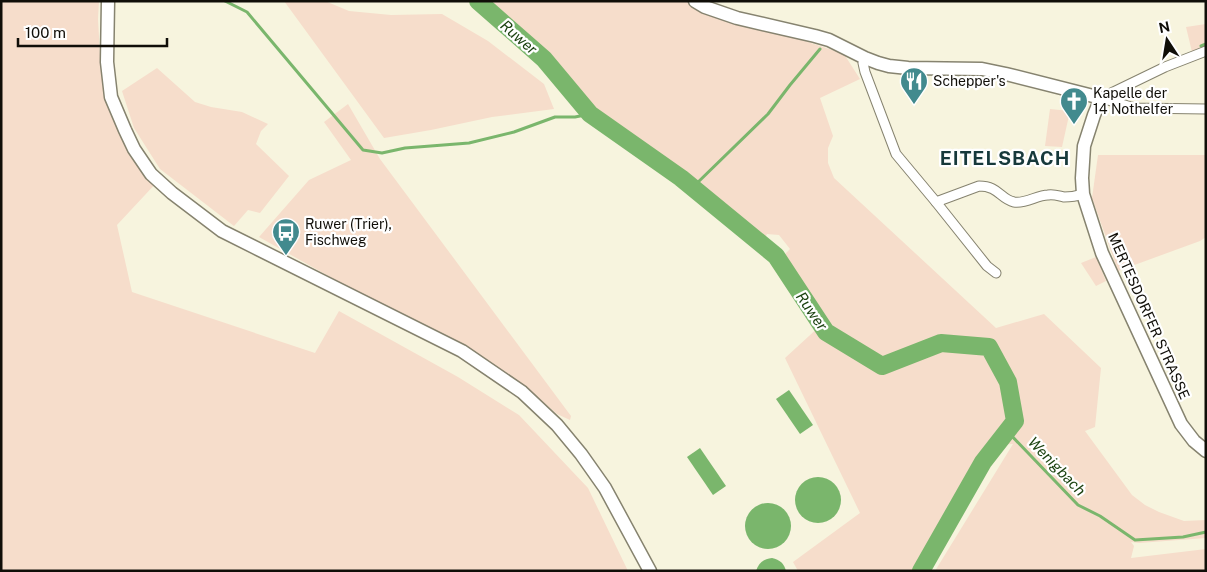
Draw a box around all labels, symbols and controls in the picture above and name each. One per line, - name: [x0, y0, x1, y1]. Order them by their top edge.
- scale bar: [18, 15, 166, 47]
- north arrow: [1142, 15, 1192, 65]
- water label: Ruwer: [497, 17, 541, 58]
- text: N: [1157, 18, 1171, 36]
- text: 100 m: [25, 24, 66, 41]
- restaurant icon: Schepper's: [899, 66, 929, 105]
- place label: Schepper's: [933, 73, 1006, 89]
- place label: Kapelle der 14 Nothelfer: [1093, 85, 1173, 117]
- church icon: Kapelle der 14 Nothelfer: [1059, 86, 1089, 125]
- district label: EITELSBACH: [940, 147, 1070, 169]
- place label: Ruwer (Trier), Fischweg: [305, 216, 392, 248]
- bus stop icon: Ruwer (Trier), Fischweg: [271, 217, 301, 256]
- street label: MERTESDORFER STRASSE: [1105, 230, 1193, 402]
- water label: Ruwer: [793, 289, 831, 334]
- water label: Wenigbach: [1025, 433, 1089, 499]

